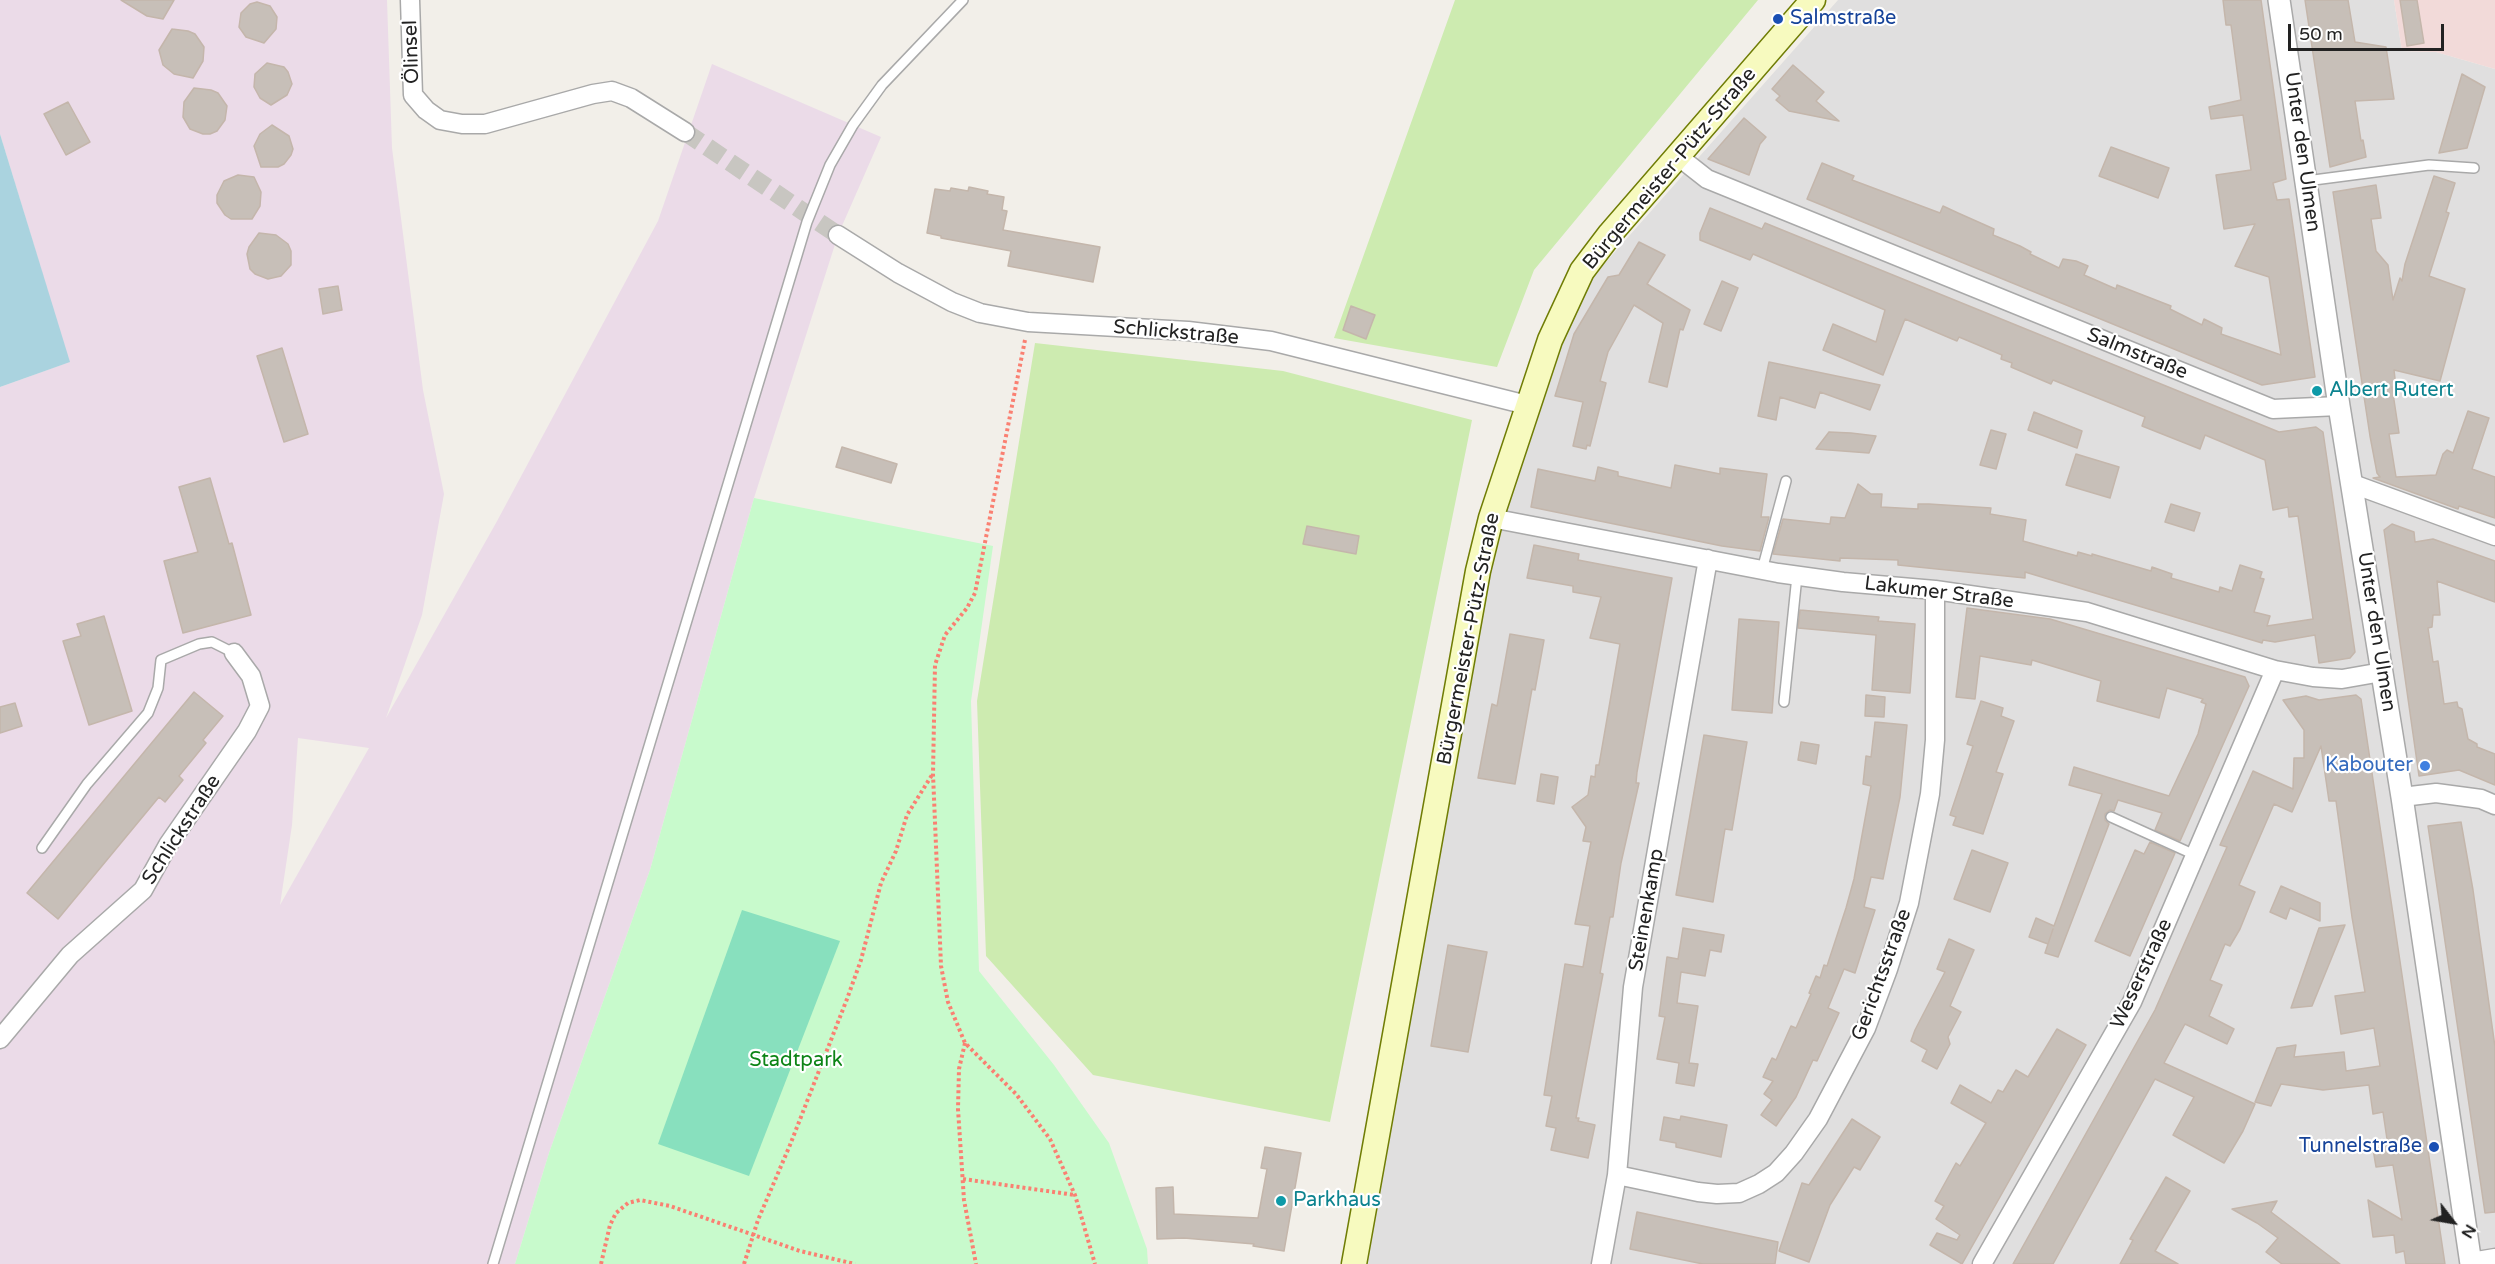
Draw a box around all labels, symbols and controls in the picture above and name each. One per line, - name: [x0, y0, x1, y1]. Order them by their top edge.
- place label: Salmstraße: [1790, 7, 1896, 31]
- marker: Salmstraße: [1771, 12, 1785, 26]
- scale bar: [2291, 12, 2447, 50]
- street label: Ölinsel: [399, 20, 425, 84]
- text: 50 m: [2299, 23, 2343, 45]
- street label: Bürgermeister-Pütz-Straße: [1578, 63, 1762, 275]
- street label: Unter den Ulmen: [2279, 70, 2325, 234]
- street label: Schlickstraße: [1112, 316, 1240, 350]
- street label: Salmstraße: [2083, 323, 2191, 385]
- place label: Albert Rutert: [2329, 379, 2454, 403]
- marker: Albert Rutert: [2310, 384, 2324, 398]
- street label: Bürgermeister-Pütz-Straße: [1433, 511, 1505, 767]
- street label: Unter den Ulmen: [2352, 550, 2400, 714]
- street label: Lakumer Straße: [1863, 572, 2015, 614]
- place label: Kabouter: [2325, 754, 2413, 778]
- marker: Kabouter: [2418, 759, 2432, 773]
- street label: Schlickstraße: [138, 771, 226, 889]
- street label: Steinenkamp: [1624, 847, 1670, 973]
- street label: Gerichtsstraße: [1847, 906, 1917, 1044]
- street label: Weserstraße: [2106, 915, 2178, 1033]
- park label: Stadtpark: [749, 1049, 843, 1073]
- place label: Tunnelstraße: [2299, 1135, 2422, 1159]
- marker: Tunnelstraße: [2427, 1140, 2441, 1154]
- place label: Parkhaus: [1293, 1189, 1381, 1213]
- north arrow: [2423, 1192, 2483, 1252]
- marker: Parkhaus: [1274, 1194, 1288, 1208]
- text: N: [2457, 1221, 2480, 1242]

